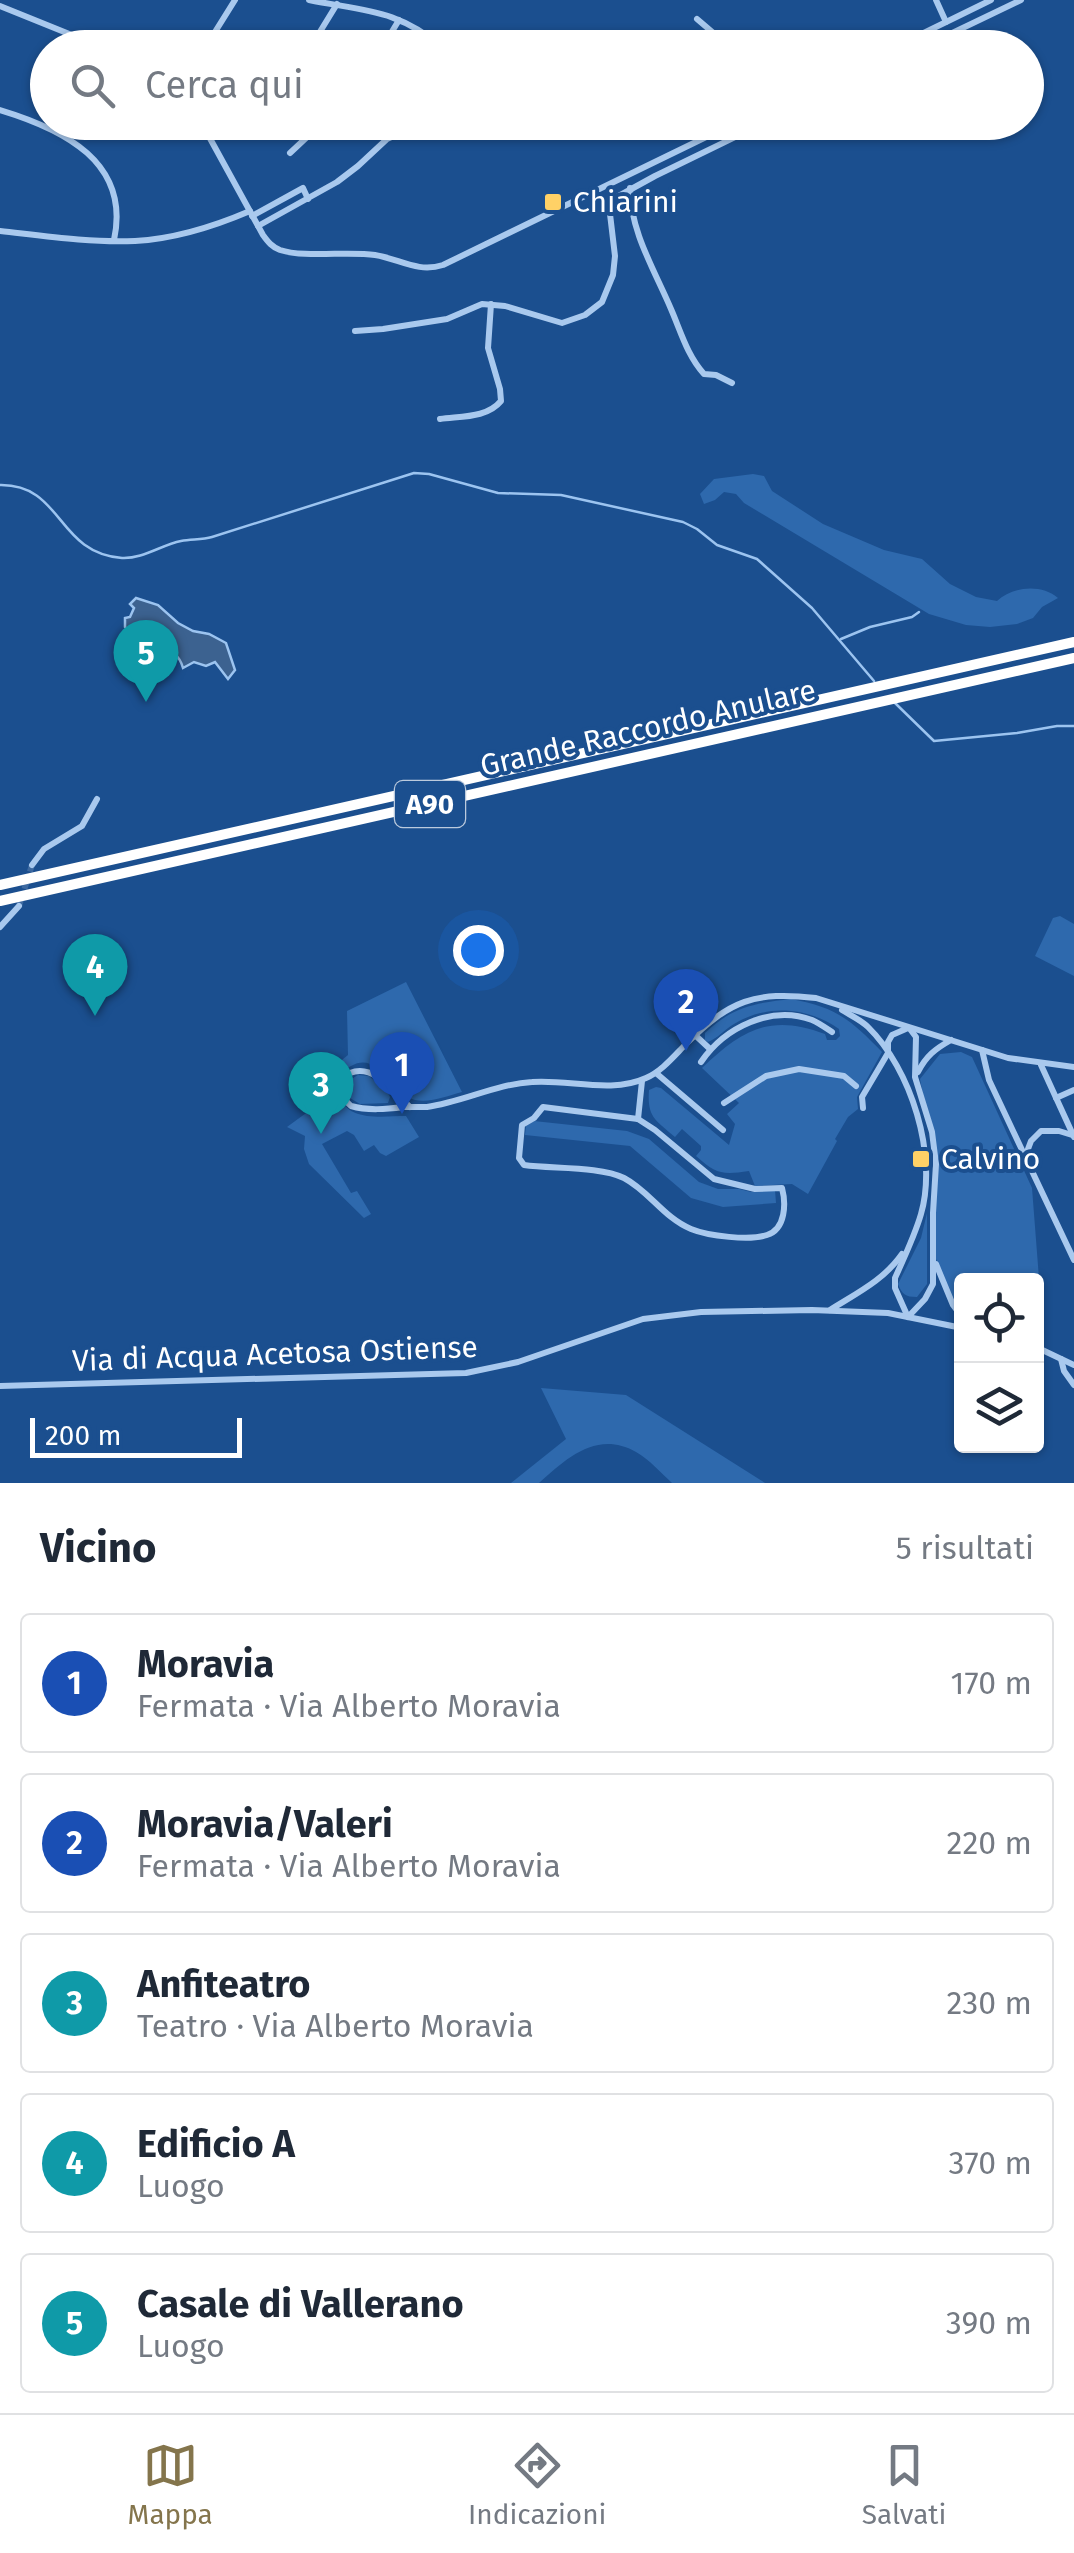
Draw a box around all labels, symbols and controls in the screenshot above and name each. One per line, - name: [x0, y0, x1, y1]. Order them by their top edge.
- search box: [30, 30, 1044, 140]
- icon: search: [65, 58, 120, 113]
- text: Cerca qui: [145, 62, 304, 108]
- place label: Chiarini: [573, 184, 678, 220]
- marker: Chiarini: [542, 191, 564, 213]
- pin: 5: [114, 620, 178, 702]
- street label: Grande Raccordo Anulare: [477, 672, 819, 784]
- road number: A90: [395, 781, 465, 827]
- your location: [453, 925, 504, 976]
- pin: 4: [62, 934, 128, 1016]
- pin: 2: [654, 968, 718, 1051]
- pin: 1: [370, 1032, 434, 1114]
- pin: 3: [288, 1052, 354, 1134]
- place label: Calvino: [941, 1141, 1040, 1177]
- marker: Calvino: [910, 1148, 932, 1170]
- map controls: [954, 1273, 1044, 1453]
- button: locate: [954, 1273, 1044, 1363]
- street label: Via di Acqua Acetosa Ostiense: [72, 1329, 478, 1379]
- button: layers: [954, 1363, 1044, 1453]
- scale bar: [30, 1413, 242, 1458]
- text: 200 m: [45, 1419, 122, 1452]
- text: Vicino: [40, 1523, 157, 1573]
- text: 5 risultati: [896, 1529, 1034, 1567]
- text: Moravia: [137, 1641, 274, 1687]
- text: 1: [67, 1664, 82, 1702]
- text: 170 m: [951, 1664, 1032, 1702]
- text: Fermata · Via Alberto Moravia: [137, 1687, 561, 1725]
- text: Moravia/Valeri: [137, 1801, 393, 1847]
- text: 2: [66, 1824, 83, 1862]
- text: 220 m: [947, 1824, 1032, 1862]
- text: Fermata · Via Alberto Moravia: [137, 1847, 561, 1885]
- text: Anfiteatro: [137, 1961, 310, 2007]
- text: 3: [66, 1984, 83, 2022]
- text: 230 m: [947, 1984, 1032, 2022]
- text: Teatro · Via Alberto Moravia: [137, 2007, 534, 2045]
- text: Edificio A: [137, 2121, 295, 2167]
- text: 4: [65, 2144, 84, 2182]
- text: 370 m: [949, 2144, 1032, 2182]
- text: Luogo: [137, 2167, 225, 2205]
- text: Casale di Vallerano: [137, 2281, 464, 2327]
- text: 5: [66, 2304, 83, 2342]
- text: 390 m: [946, 2304, 1032, 2342]
- text: Luogo: [137, 2327, 225, 2365]
- tab: Mappa: [128, 2438, 213, 2531]
- tab: Indicazioni: [468, 2438, 606, 2531]
- tab: Salvati: [862, 2438, 946, 2531]

